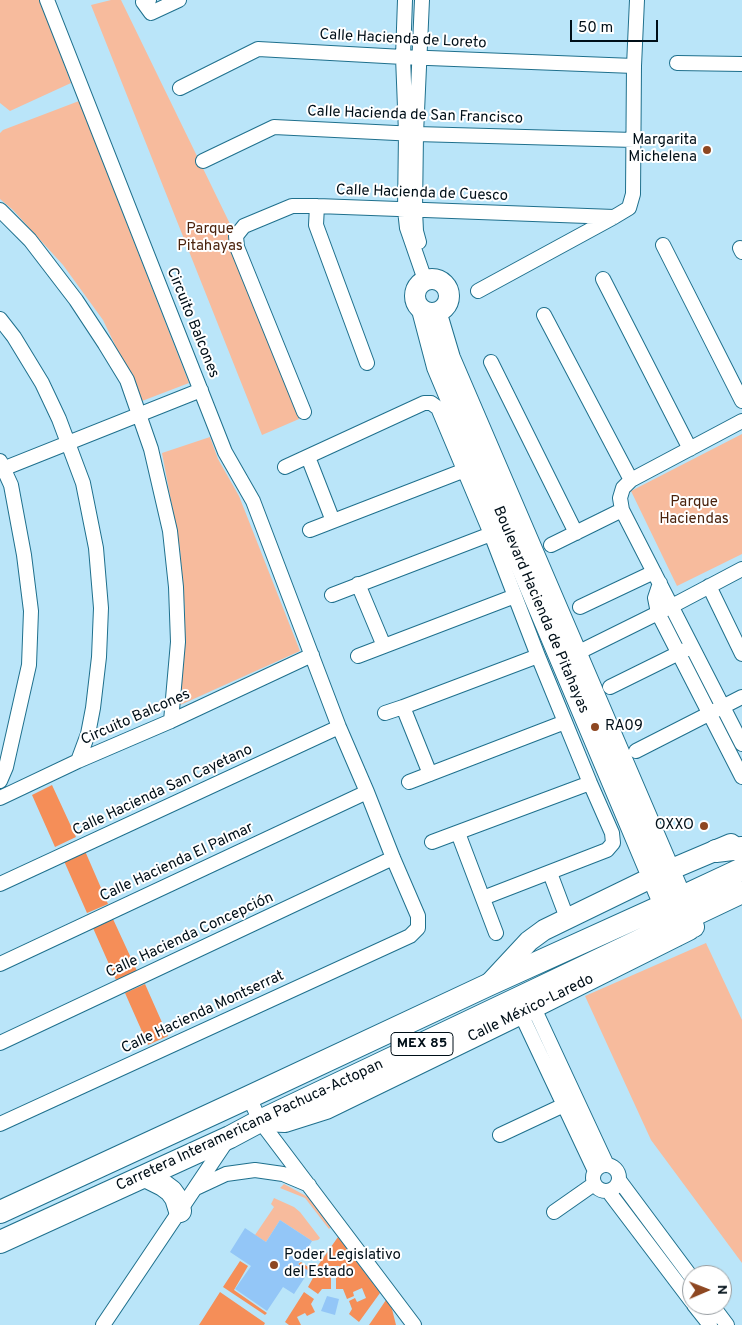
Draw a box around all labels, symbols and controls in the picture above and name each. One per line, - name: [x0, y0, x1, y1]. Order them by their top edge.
- scale bar: [572, 10, 660, 42]
- text: 50 m: [578, 19, 613, 38]
- street label: Calle Hacienda de Loreto: [319, 27, 487, 53]
- street label: Calle Hacienda de San Francisco: [307, 103, 523, 129]
- place label: Margarita Michelena: [628, 132, 697, 167]
- marker: Margarita Michelena: [701, 144, 713, 156]
- street label: Calle Hacienda de Cuesco: [336, 182, 508, 206]
- park label: Parque Pitahayas: [177, 221, 243, 256]
- street label: Circuito Balcones: [162, 265, 222, 381]
- park label: Parque Haciendas: [659, 494, 729, 529]
- street label: Boulevard Hacienda de Pitahayas: [488, 504, 592, 716]
- street label: Circuito Balcones: [79, 686, 193, 750]
- place label: RA09: [605, 718, 643, 736]
- marker: RA09: [589, 721, 601, 733]
- street label: Calle Hacienda San Cayetano: [70, 741, 256, 841]
- place label: OXXO: [655, 817, 694, 835]
- street label: Calle Hacienda El Palmar: [97, 819, 257, 907]
- marker: OXXO: [698, 820, 710, 832]
- street label: Calle Hacienda Concepción: [103, 889, 277, 983]
- street label: Calle Hacienda Montserrat: [119, 967, 287, 1059]
- street label: Calle México-Laredo: [465, 971, 597, 1047]
- road number: MEX 85: [391, 1032, 453, 1056]
- street label: Carretera Interamericana Pachuca-Actopan: [114, 1056, 386, 1196]
- place label: Poder Legislativo del Estado: [284, 1247, 401, 1282]
- marker: Poder Legislativo del Estado: [268, 1259, 280, 1271]
- north arrow: [682, 1265, 732, 1315]
- text: N: [713, 1285, 730, 1295]

